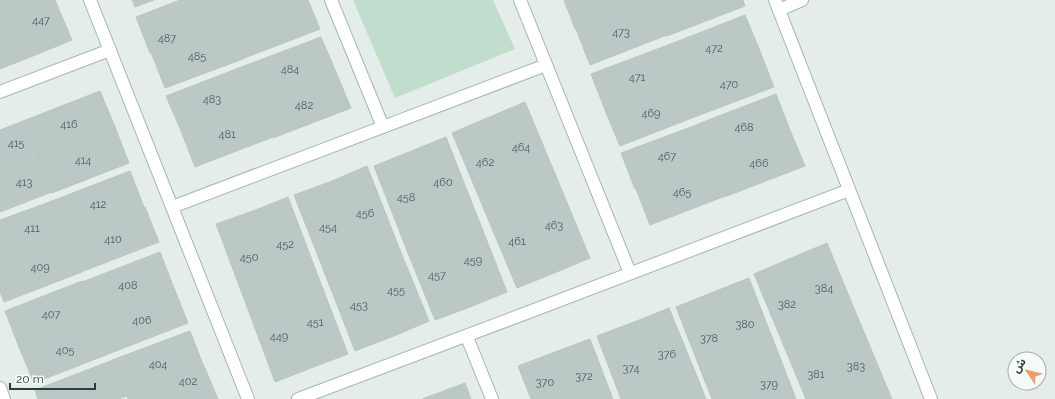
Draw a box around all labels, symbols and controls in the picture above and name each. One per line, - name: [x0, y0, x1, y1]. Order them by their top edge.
- house number: 447: [32, 14, 50, 27]
- house number: 473: [612, 26, 630, 39]
- house number: 487: [158, 32, 176, 45]
- house number: 472: [705, 42, 723, 55]
- house number: 485: [188, 50, 206, 63]
- house number: 484: [281, 63, 299, 76]
- house number: 471: [629, 71, 646, 84]
- house number: 470: [720, 78, 739, 91]
- house number: 483: [203, 93, 221, 106]
- house number: 482: [295, 99, 313, 112]
- house number: 469: [641, 107, 661, 120]
- house number: 416: [60, 118, 78, 131]
- house number: 468: [734, 121, 754, 134]
- house number: 481: [218, 128, 236, 141]
- house number: 415: [8, 137, 24, 150]
- house number: 464: [512, 141, 530, 154]
- house number: 467: [658, 150, 676, 163]
- house number: 414: [75, 154, 91, 167]
- house number: 462: [476, 156, 494, 169]
- house number: 466: [749, 157, 769, 170]
- house number: 413: [16, 176, 32, 189]
- house number: 460: [433, 176, 453, 189]
- house number: 465: [673, 186, 691, 199]
- house number: 458: [397, 191, 415, 204]
- house number: 412: [90, 198, 106, 211]
- house number: 456: [356, 207, 375, 220]
- house number: 463: [545, 219, 563, 232]
- house number: 454: [319, 221, 337, 234]
- house number: 411: [24, 222, 40, 235]
- house number: 410: [104, 233, 122, 246]
- house number: 461: [508, 235, 526, 248]
- house number: 452: [276, 238, 294, 251]
- house number: 450: [240, 251, 259, 264]
- house number: 459: [464, 254, 482, 267]
- house number: 409: [30, 261, 50, 274]
- house number: 457: [428, 269, 446, 282]
- house number: 408: [118, 279, 138, 292]
- house number: 384: [815, 282, 833, 295]
- house number: 455: [387, 284, 405, 297]
- house number: 382: [778, 298, 796, 311]
- house number: 453: [350, 299, 368, 312]
- house number: 407: [42, 308, 60, 321]
- house number: 406: [132, 314, 152, 327]
- house number: 451: [307, 316, 324, 329]
- house number: 380: [735, 318, 755, 331]
- house number: 449: [270, 330, 288, 343]
- house number: 378: [700, 332, 718, 345]
- house number: 405: [56, 344, 74, 357]
- house number: 376: [658, 348, 677, 361]
- north arrow: [1007, 351, 1047, 391]
- text: ش: [1010, 356, 1029, 375]
- house number: 404: [149, 358, 167, 371]
- house number: 383: [847, 360, 865, 373]
- house number: 374: [622, 362, 640, 375]
- scale bar: [10, 365, 95, 391]
- house number: 381: [807, 368, 825, 381]
- house number: 372: [575, 370, 593, 383]
- text: 20 m: [16, 372, 44, 386]
- house number: 402: [179, 375, 197, 388]
- house number: 370: [536, 376, 554, 389]
- house number: 379: [760, 378, 778, 391]

